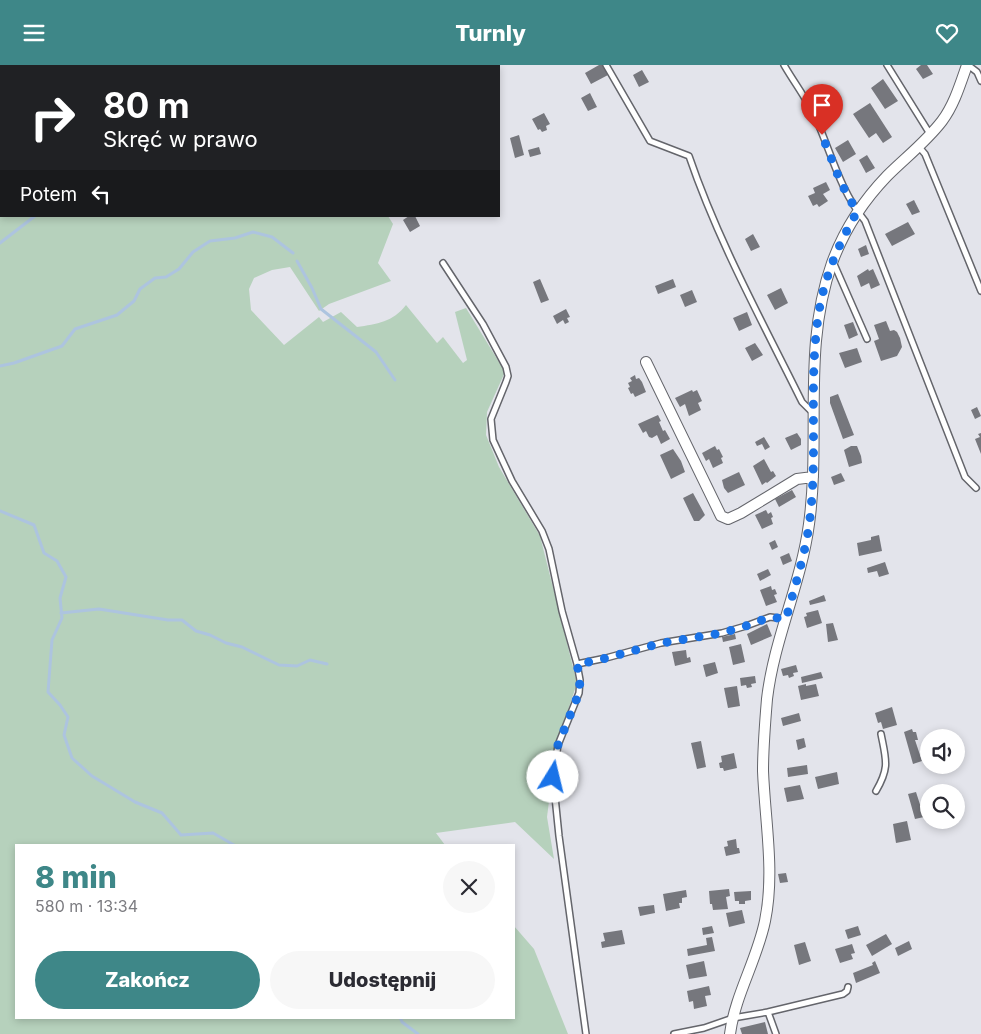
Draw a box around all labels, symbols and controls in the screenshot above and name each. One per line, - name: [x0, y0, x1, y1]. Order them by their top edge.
- icon: menu: [20, 19, 48, 47]
- icon: heart: [933, 19, 961, 47]
- text: Turnly: [455, 20, 526, 46]
- text: 80 m: [103, 84, 190, 126]
- pin: [801, 84, 843, 135]
- icon: right: [20, 85, 85, 150]
- icon: arrive: [808, 91, 836, 119]
- text: Skręć w prawo: [103, 126, 258, 152]
- icon: left: [87, 180, 115, 208]
- text: Potem: [20, 183, 77, 206]
- map controls: [920, 729, 965, 829]
- button: sound: [920, 729, 965, 774]
- position arrow: [526, 750, 578, 802]
- button: search: [920, 784, 965, 829]
- text: 8 min: [35, 859, 117, 895]
- button: close: [443, 861, 495, 913]
- text: 580 m · 13:34: [35, 896, 138, 916]
- button: Zakończ: [35, 951, 260, 1009]
- button: Udostępnij: [270, 951, 495, 1009]

